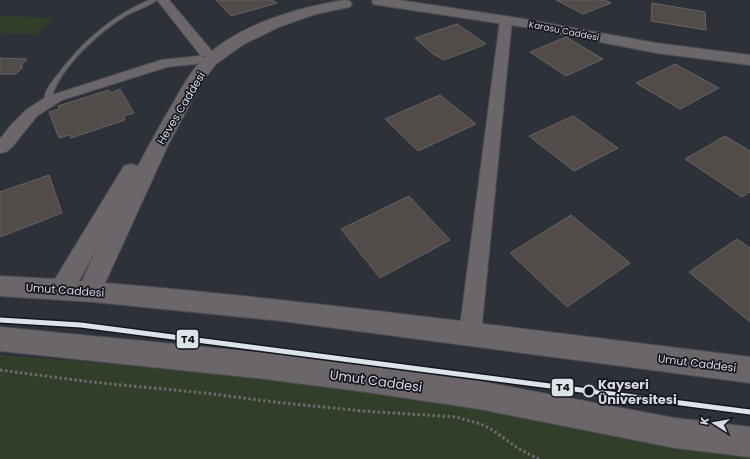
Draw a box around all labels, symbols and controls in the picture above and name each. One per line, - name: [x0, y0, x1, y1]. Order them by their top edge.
- street label: Karasu Caddesi: [528, 18, 600, 44]
- street label: Heves Caddesi: [153, 68, 209, 147]
- street label: Umut Caddesi: [25, 279, 105, 301]
- line badge: T4: [176, 329, 199, 349]
- text: T4: [181, 331, 196, 347]
- street label: Umut Caddesi: [657, 350, 737, 376]
- street label: Umut Caddesi: [329, 365, 423, 397]
- place label: Kayseri Üniversitesi: [598, 375, 677, 409]
- line badge: T4: [551, 378, 574, 397]
- text: T4: [556, 379, 571, 395]
- marker: Kayseri Üniversitesi: [582, 384, 596, 398]
- north arrow: [694, 403, 734, 443]
- text: K: [696, 415, 713, 426]

